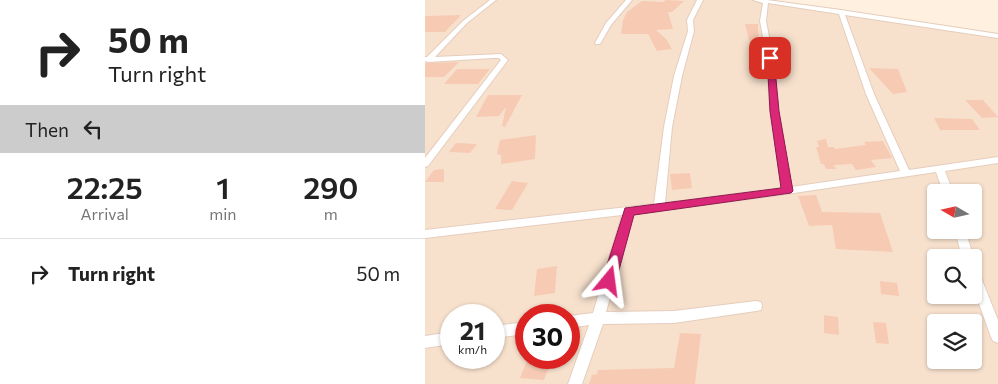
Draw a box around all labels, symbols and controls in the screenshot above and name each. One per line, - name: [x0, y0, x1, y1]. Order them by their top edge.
- text: 50 m: [108, 17, 189, 60]
- icon: right: [25, 20, 90, 85]
- pin: [749, 37, 791, 79]
- icon: arrive: [756, 44, 784, 72]
- text: Turn right: [108, 60, 206, 87]
- icon: left: [79, 115, 107, 143]
- text: Then: [25, 118, 69, 141]
- text: 22:25: [67, 168, 143, 205]
- text: 1: [216, 168, 230, 205]
- text: 290: [303, 168, 358, 205]
- north arrow: [927, 184, 983, 239]
- map controls: [927, 184, 982, 369]
- text: Arrival: [80, 204, 129, 223]
- text: min: [209, 204, 237, 223]
- text: m: [324, 204, 338, 223]
- button: search: [927, 249, 982, 304]
- position arrow: [582, 254, 634, 306]
- icon: right: [25, 260, 53, 288]
- text: Turn right: [68, 262, 155, 285]
- text: 50 m: [356, 262, 400, 285]
- speed limit sign: 30: [515, 304, 580, 369]
- button: layers: [927, 314, 982, 369]
- text: 21: [460, 315, 485, 345]
- text: km/h: [458, 342, 487, 356]

